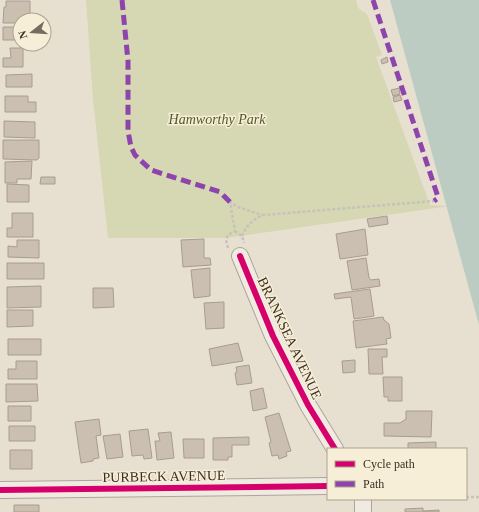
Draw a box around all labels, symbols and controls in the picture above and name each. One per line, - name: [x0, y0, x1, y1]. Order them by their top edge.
- north arrow: [12, 12, 52, 52]
- text: N: [16, 29, 29, 40]
- park label: Hamworthy Park: [168, 112, 266, 127]
- street label: BRANKSEA AVENUE: [255, 275, 324, 402]
- legend: [327, 448, 467, 500]
- text: Cycle path: [363, 457, 415, 471]
- street label: PURBECK AVENUE: [102, 468, 226, 485]
- text: Path: [363, 477, 384, 491]

